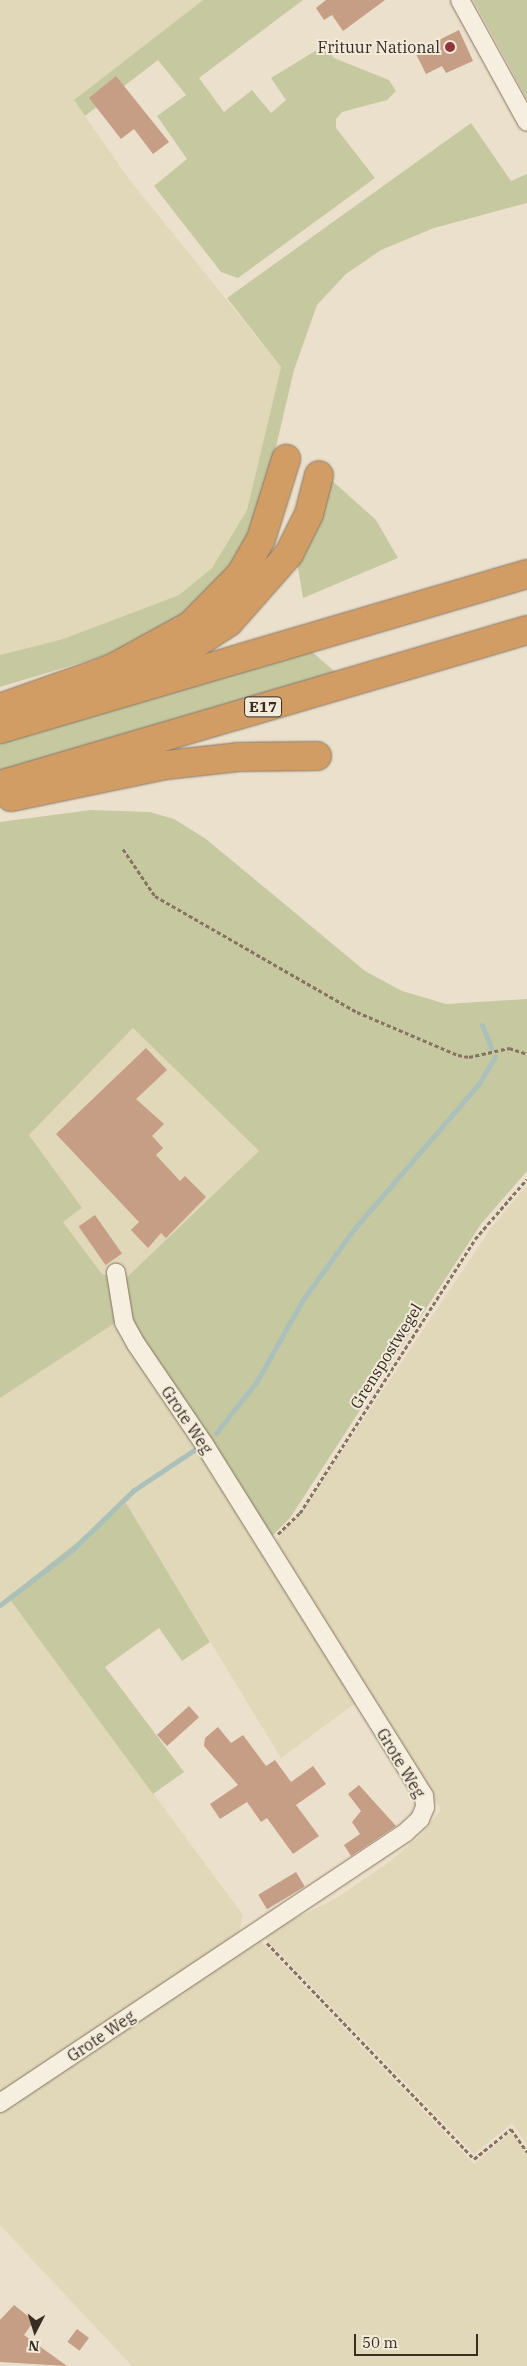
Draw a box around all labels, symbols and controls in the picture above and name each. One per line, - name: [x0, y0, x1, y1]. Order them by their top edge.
- place label: Frituur National: [318, 37, 440, 57]
- marker: Frituur National: [444, 41, 456, 53]
- road number: E17: [243, 694, 283, 720]
- street label: Grenspostwegel: [346, 1300, 426, 1412]
- street label: Grote Weg: [157, 1382, 217, 1458]
- street label: Grote Weg: [373, 1725, 429, 1801]
- street label: Grote Weg: [63, 2006, 139, 2066]
- north arrow: [10, 2306, 60, 2356]
- scale bar: [357, 2324, 481, 2356]
- text: 50 m: [362, 2333, 398, 2352]
- text: N: [27, 2336, 40, 2355]

